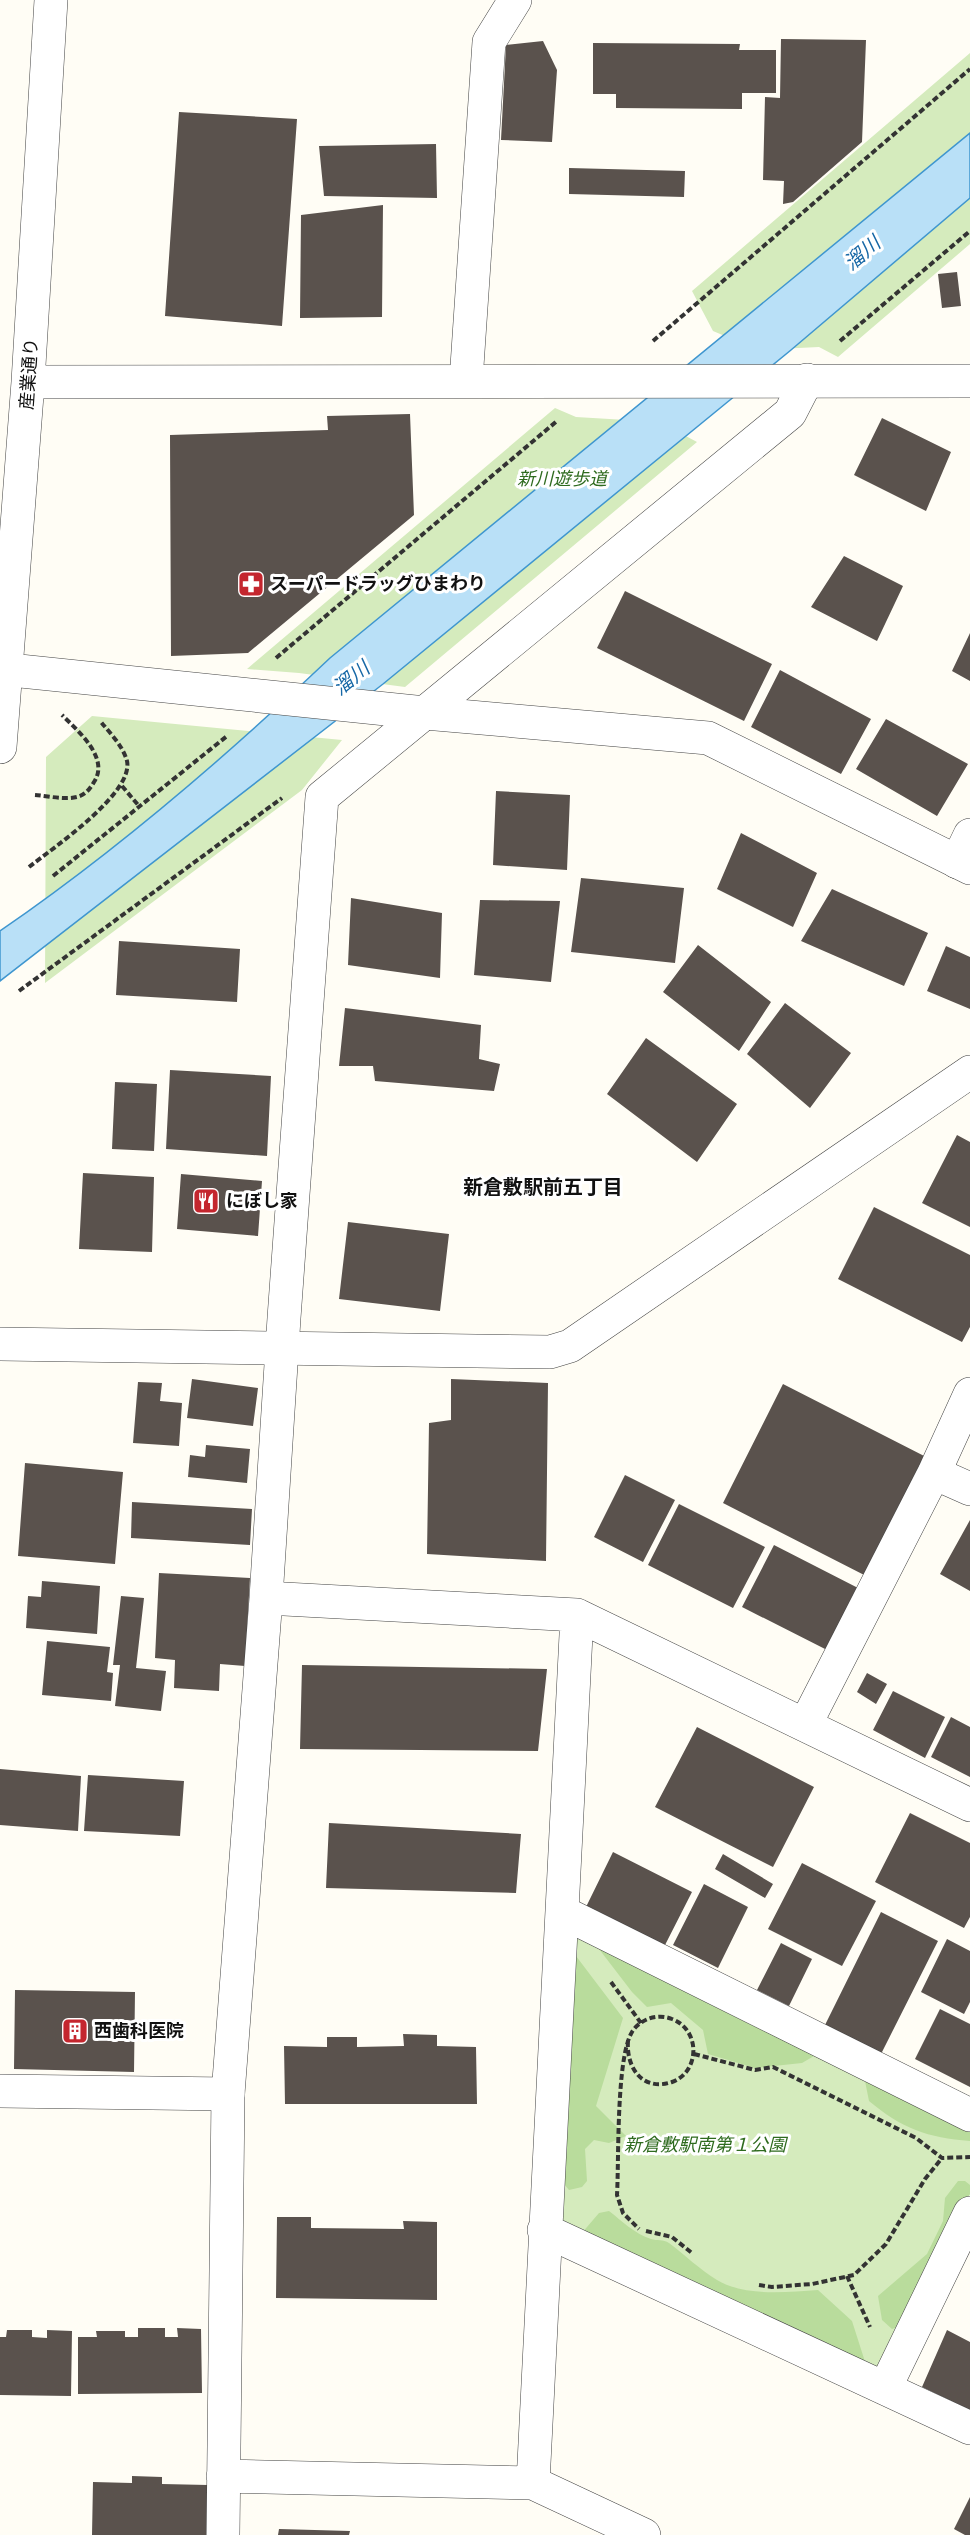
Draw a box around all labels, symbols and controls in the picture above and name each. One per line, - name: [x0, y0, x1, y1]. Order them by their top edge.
- water label: 溜川: [839, 230, 887, 275]
- street label: 産業通り: [16, 337, 42, 411]
- park label: 新川遊歩道: [517, 468, 610, 490]
- pharmacy icon: スーパードラッグひまわり: [236, 569, 266, 599]
- place label: スーパードラッグひまわり: [270, 573, 486, 595]
- water label: 溜川: [328, 655, 376, 700]
- district label: 新倉敷駅前五丁目: [463, 1175, 623, 1199]
- restaurant icon: にぼし家: [191, 1186, 221, 1216]
- place label: にぼし家: [226, 1190, 298, 1212]
- building icon: 西歯科医院: [60, 2016, 90, 2046]
- place label: 西歯科医院: [94, 2020, 184, 2042]
- park label: 新倉敷駅南第１公園: [624, 2134, 789, 2156]

